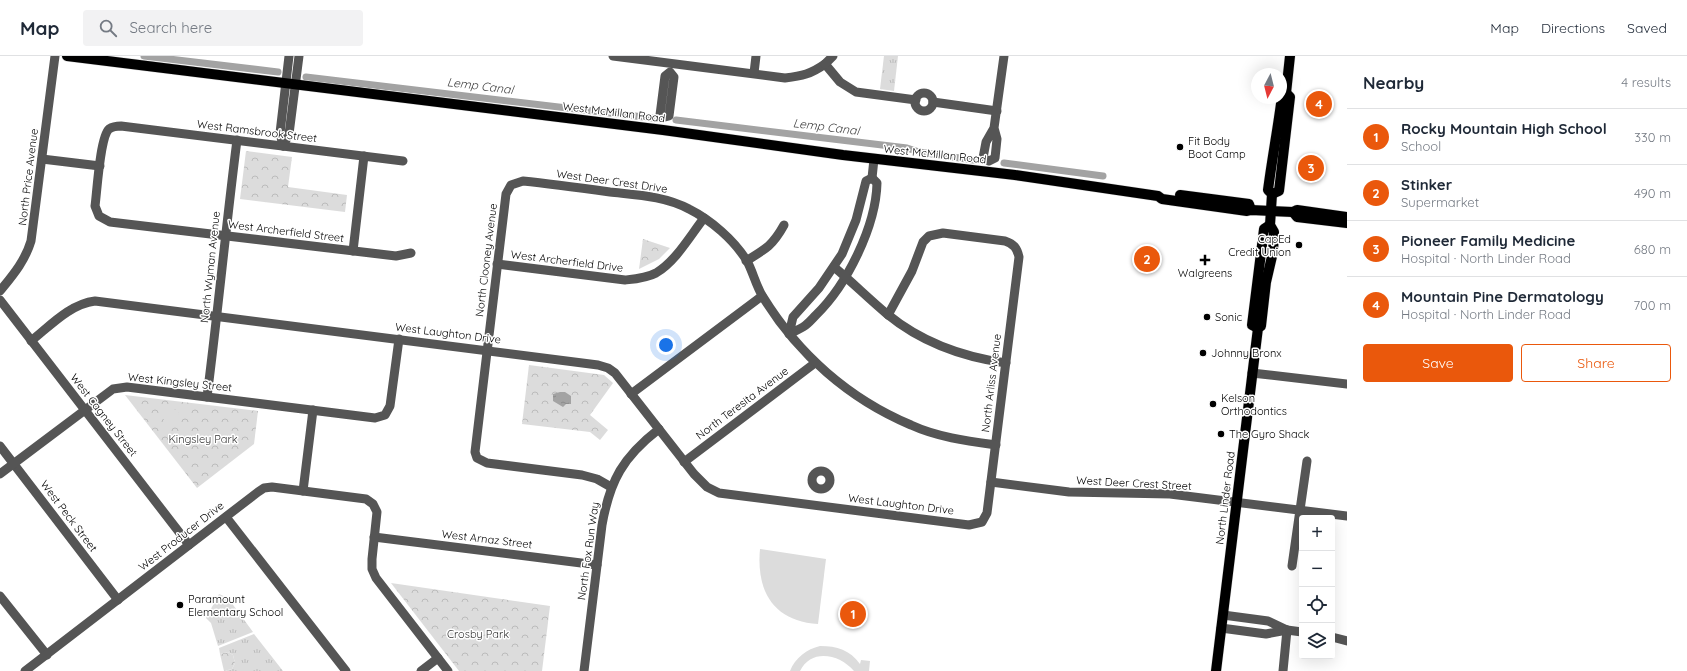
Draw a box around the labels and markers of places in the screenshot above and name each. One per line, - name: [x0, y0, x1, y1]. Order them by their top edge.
- pin: 4: [1306, 89, 1332, 119]
- place label: Fit Body Boot Camp: [1188, 134, 1246, 161]
- marker: Fit Body Boot Camp: [1175, 142, 1185, 152]
- pin: 3: [1298, 153, 1324, 183]
- place label: CapEd Credit Union: [1228, 232, 1291, 259]
- marker: CapEd Credit Union: [1294, 240, 1304, 250]
- pin: 2: [1134, 244, 1160, 274]
- marker: Walgreens: [1200, 255, 1210, 265]
- place label: Walgreens: [1178, 266, 1232, 280]
- place label: Sonic: [1215, 310, 1243, 324]
- marker: Sonic: [1202, 312, 1212, 322]
- place label: Johnny Bronx: [1211, 346, 1282, 360]
- marker: Johnny Bronx: [1198, 348, 1208, 358]
- place label: Kelson Orthodontics: [1221, 391, 1287, 418]
- marker: Kelson Orthodontics: [1208, 399, 1218, 409]
- place label: The Gyro Shack: [1229, 427, 1309, 441]
- marker: The Gyro Shack: [1216, 429, 1226, 439]
- place label: Paramount Elementary School: [188, 592, 283, 619]
- pin: 1: [840, 599, 866, 629]
- marker: Paramount Elementary School: [175, 600, 185, 610]

